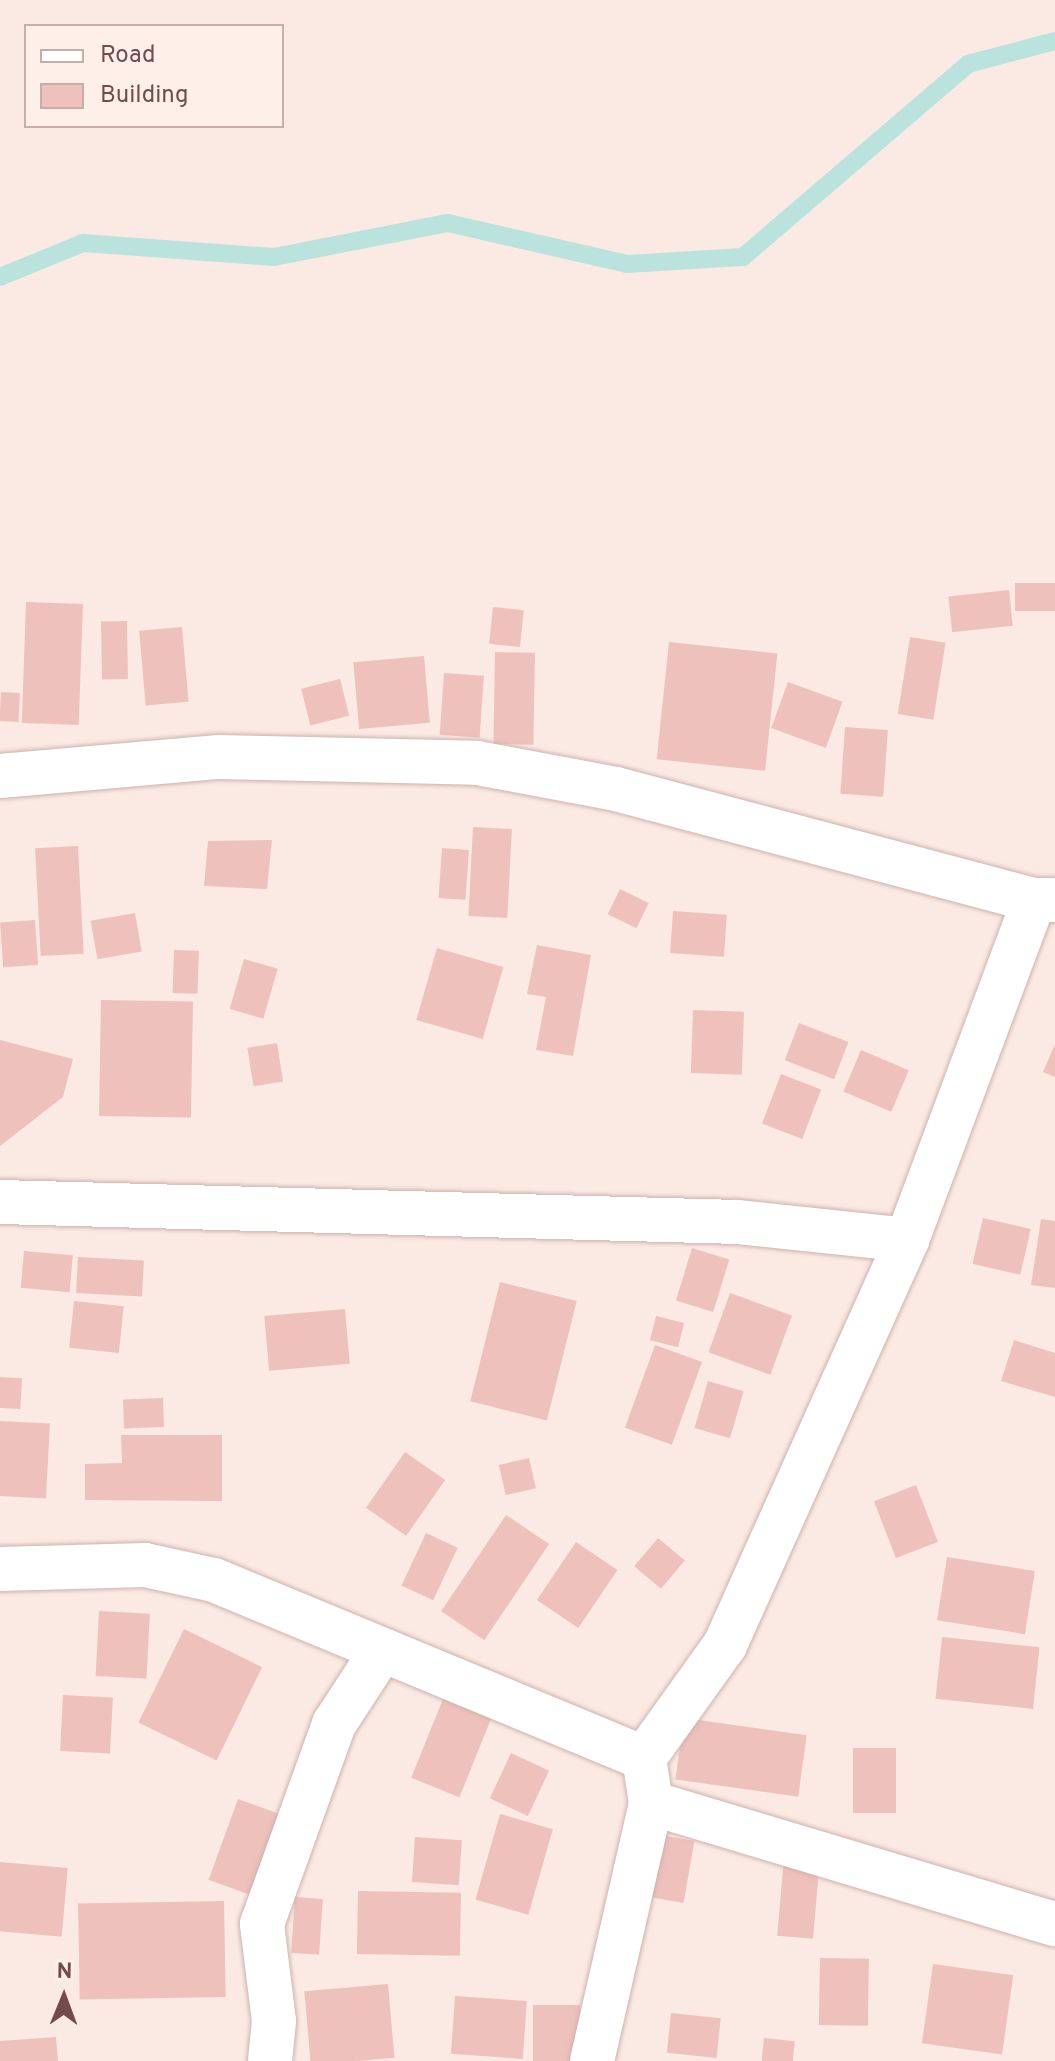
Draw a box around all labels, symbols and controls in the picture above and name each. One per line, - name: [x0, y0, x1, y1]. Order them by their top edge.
- legend: [24, 24, 284, 128]
- text: Road: [100, 41, 156, 71]
- text: Building: [100, 81, 189, 111]
- north arrow: [24, 1957, 104, 2037]
- text: N: [56, 1959, 73, 1986]

